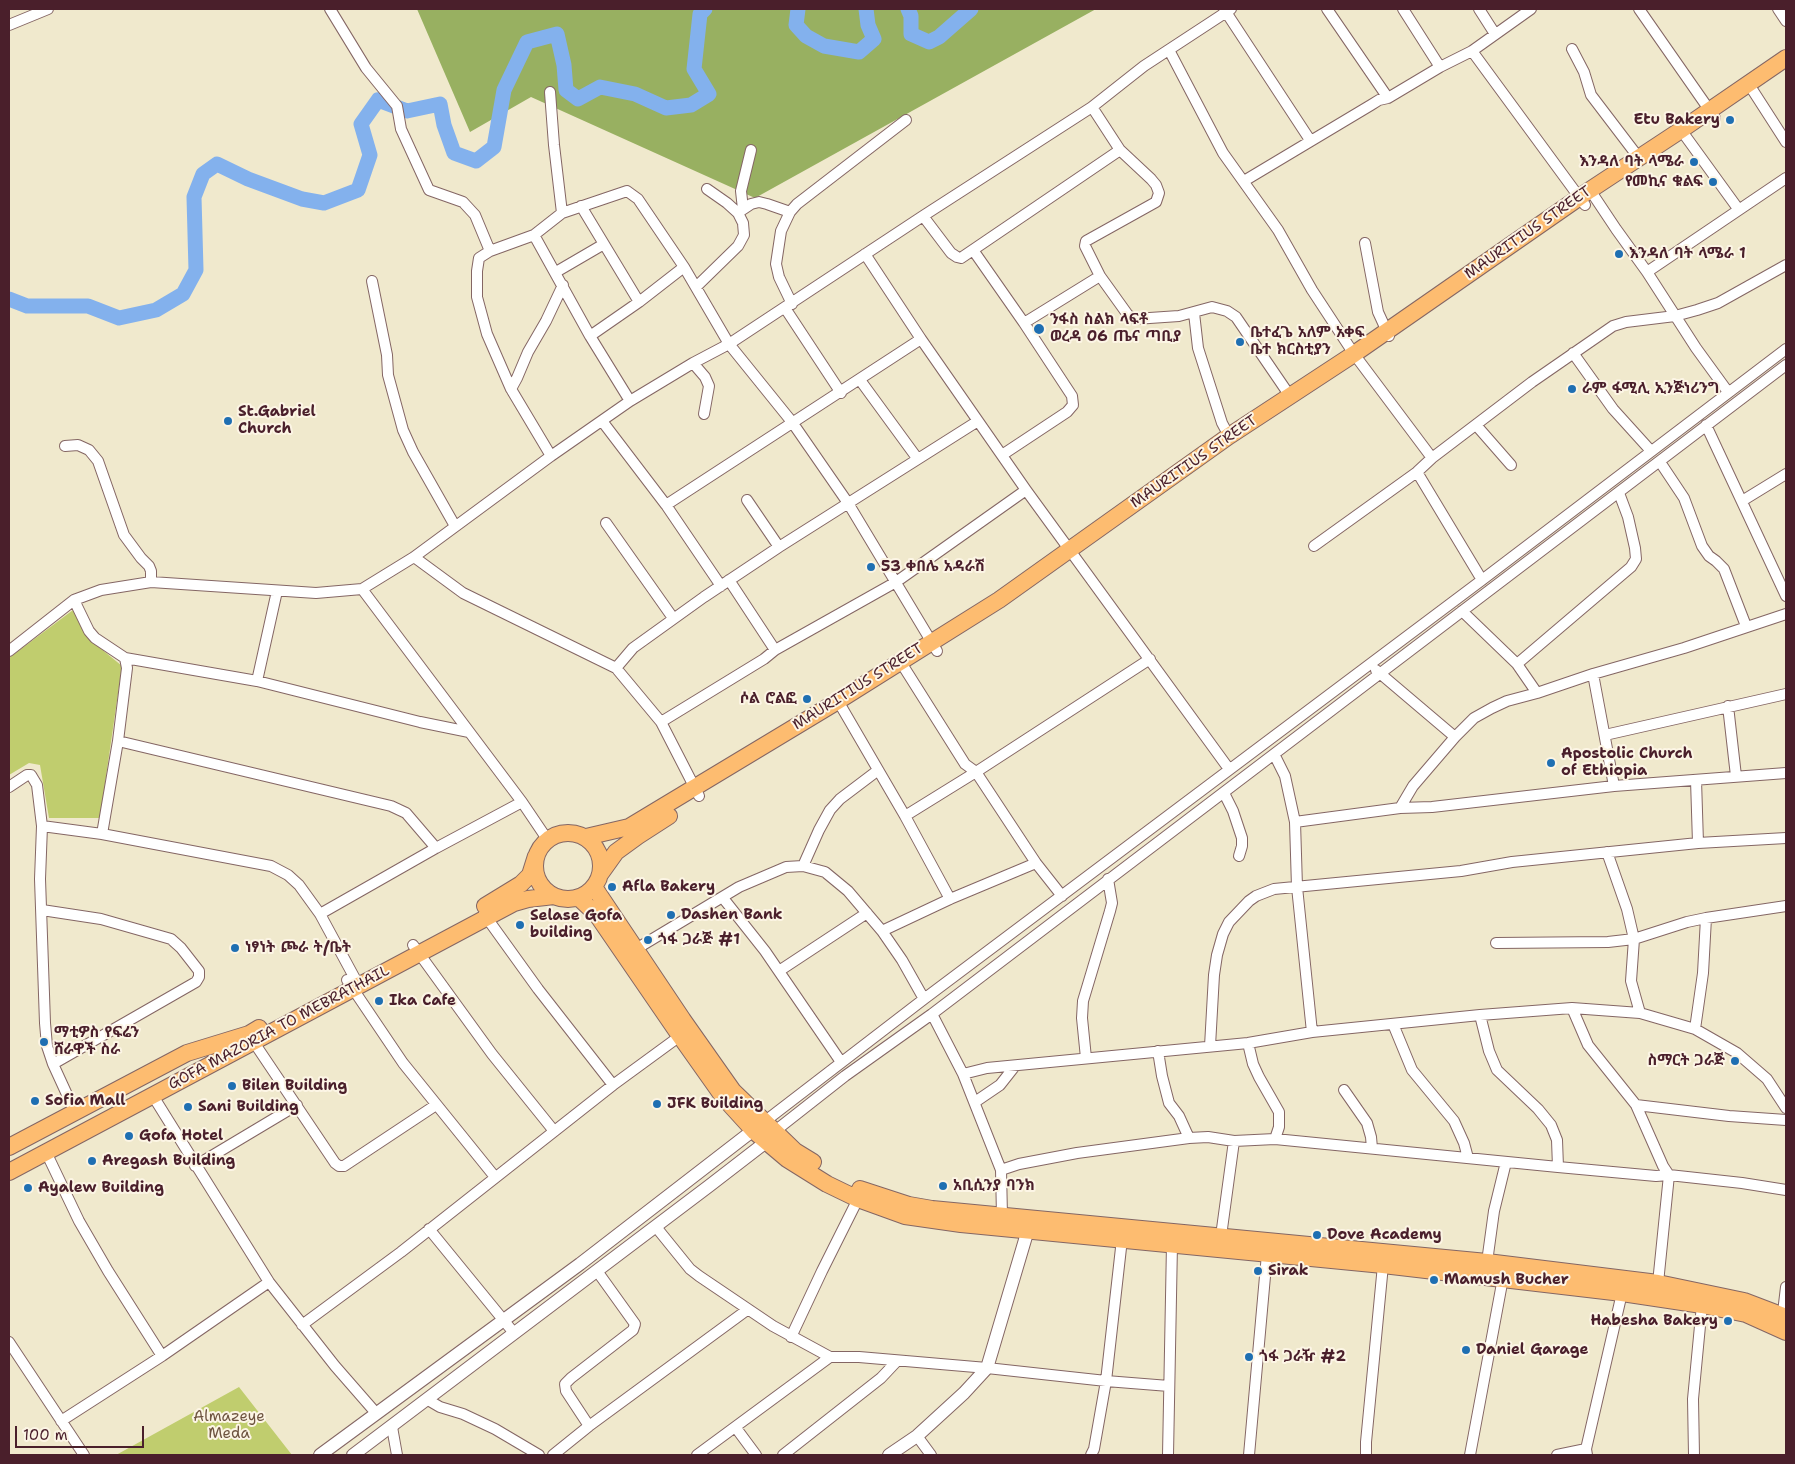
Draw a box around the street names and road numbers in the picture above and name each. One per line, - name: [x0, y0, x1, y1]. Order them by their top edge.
- street label: MAURITIUS STREET: [1461, 183, 1595, 283]
- street label: MAURITIUS STREET: [1127, 412, 1261, 512]
- street label: MAURITIUS STREET: [790, 640, 926, 734]
- street label: GOFA MAZORIA TO MEBRATHAIL: [165, 962, 393, 1094]

